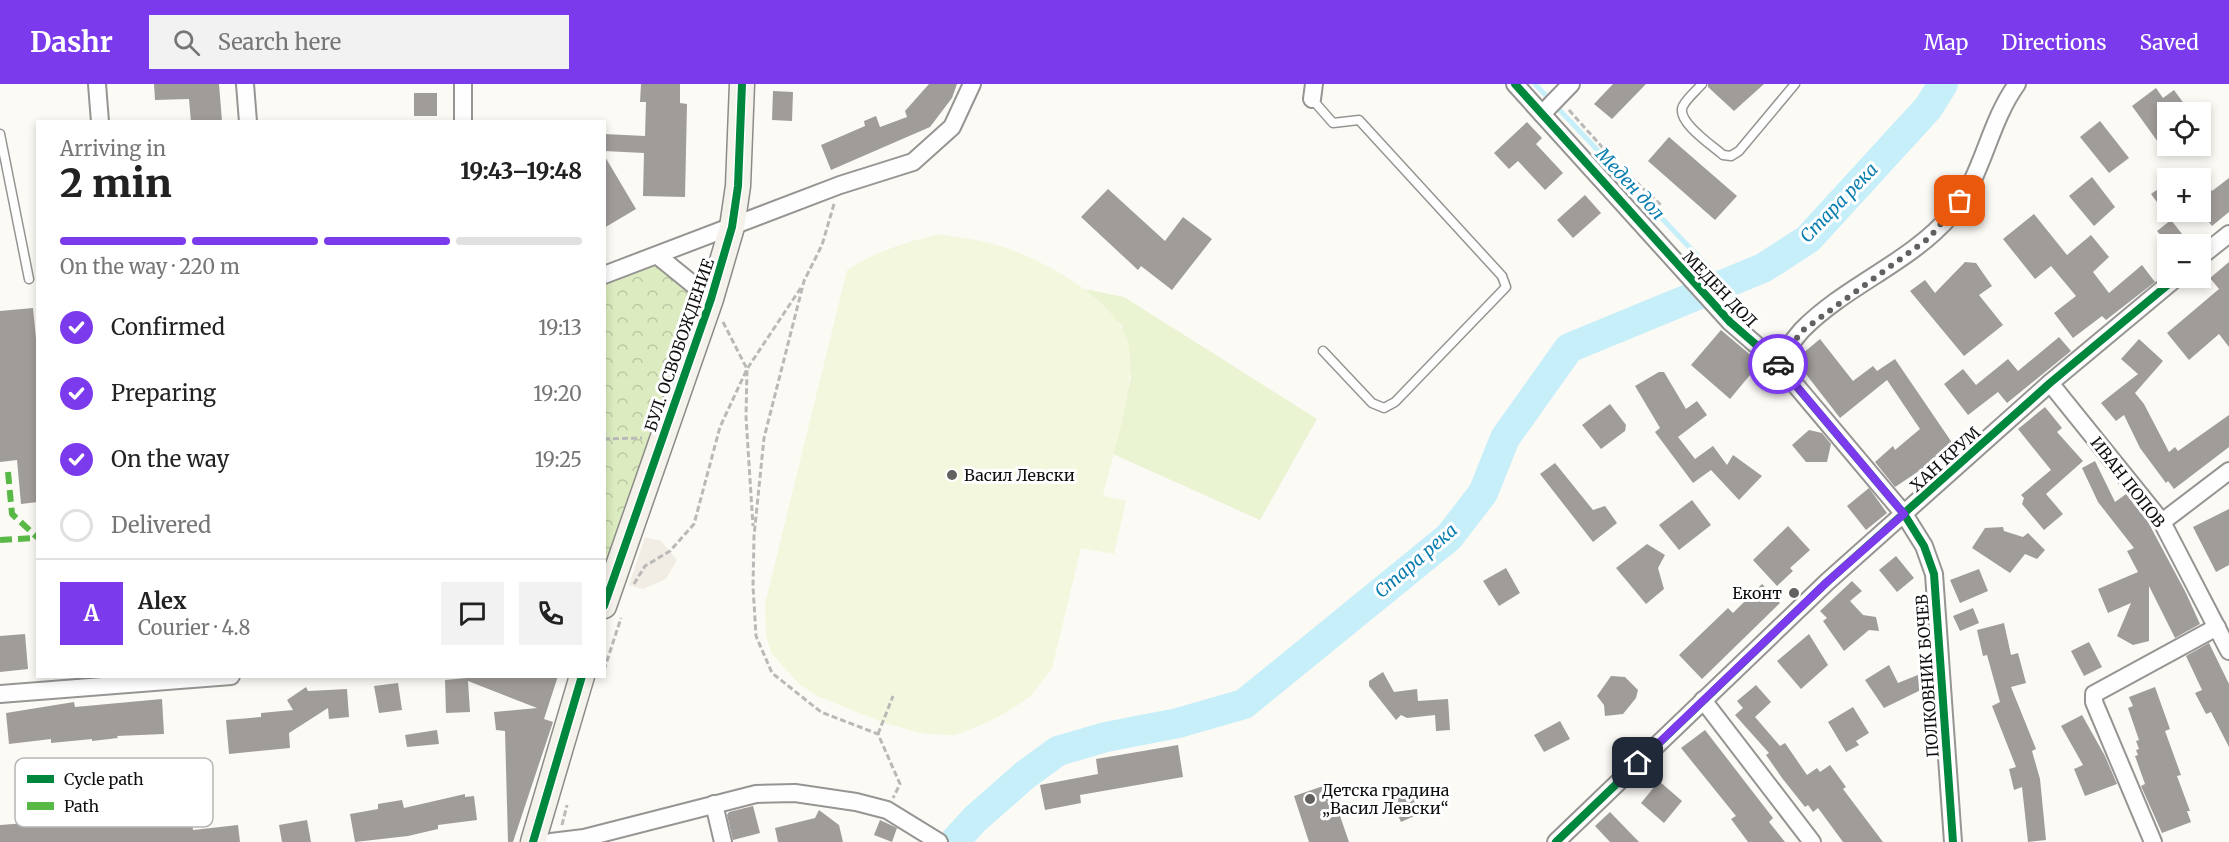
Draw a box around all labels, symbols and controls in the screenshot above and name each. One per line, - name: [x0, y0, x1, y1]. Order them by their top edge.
- search box: [149, 15, 569, 69]
- text: Dashr: [30, 24, 113, 60]
- icon: search: [170, 26, 203, 59]
- text: Search here: [218, 28, 341, 56]
- text: Map: [1924, 29, 1968, 56]
- text: Directions: [2001, 29, 2106, 56]
- text: Saved: [2139, 29, 2199, 56]
- map controls: [2157, 102, 2211, 288]
- button: locate: [2157, 102, 2211, 156]
- text: Arriving in: [60, 136, 166, 161]
- water label: Меден дол: [1590, 142, 1670, 225]
- text: 19:43–19:48: [460, 157, 582, 185]
- water label: Стара река: [1795, 158, 1882, 247]
- text: 2 min: [60, 159, 172, 208]
- button: +: [2157, 168, 2211, 222]
- pin: [1934, 175, 1985, 226]
- icon: bag: [1943, 184, 1976, 217]
- button: −: [2157, 234, 2211, 288]
- street label: МЕДЕН ДОЛ: [1679, 247, 1761, 331]
- text: On the way · 220 m: [60, 254, 240, 279]
- street label: БУЛ. ОСВОБОЖДЕНИЕ: [640, 255, 718, 434]
- icon: check: [60, 311, 93, 344]
- text: Confirmed: [111, 313, 225, 341]
- text: 19:13: [538, 315, 582, 340]
- courier: [1748, 334, 1808, 394]
- icon: car: [1762, 348, 1795, 381]
- icon: check: [60, 377, 93, 410]
- text: Preparing: [111, 379, 216, 407]
- text: 19:20: [533, 381, 582, 406]
- street label: ХАН КРУМ: [1906, 422, 1984, 496]
- street label: ИВАН ПОПОВ: [2086, 433, 2170, 531]
- icon: check: [60, 443, 93, 476]
- text: On the way: [111, 445, 229, 473]
- text: 19:25: [535, 447, 582, 472]
- place label: Васил Левски: [964, 465, 1075, 485]
- marker: Васил Левски: [945, 468, 959, 482]
- text: Delivered: [111, 511, 211, 539]
- water label: Стара река: [1370, 518, 1462, 603]
- button: chat: [441, 582, 504, 645]
- button: phone: [519, 582, 582, 645]
- place label: Еконт: [1732, 583, 1782, 603]
- marker: Еконт: [1787, 586, 1801, 600]
- text: Alex: [138, 587, 187, 615]
- street label: ПОЛКОВНИК БОЧЕВ: [1911, 594, 1943, 758]
- text: A: [84, 599, 99, 627]
- text: Courier · 4.8: [138, 615, 250, 640]
- pin: [1612, 737, 1663, 788]
- icon: home: [1621, 746, 1654, 779]
- legend: [15, 758, 213, 827]
- text: Cycle path: [64, 769, 144, 789]
- place label: Детска градина „Васил Левски“: [1322, 780, 1450, 818]
- marker: Детска градина „Васил Левски“: [1303, 792, 1317, 806]
- text: Path: [64, 796, 100, 816]

